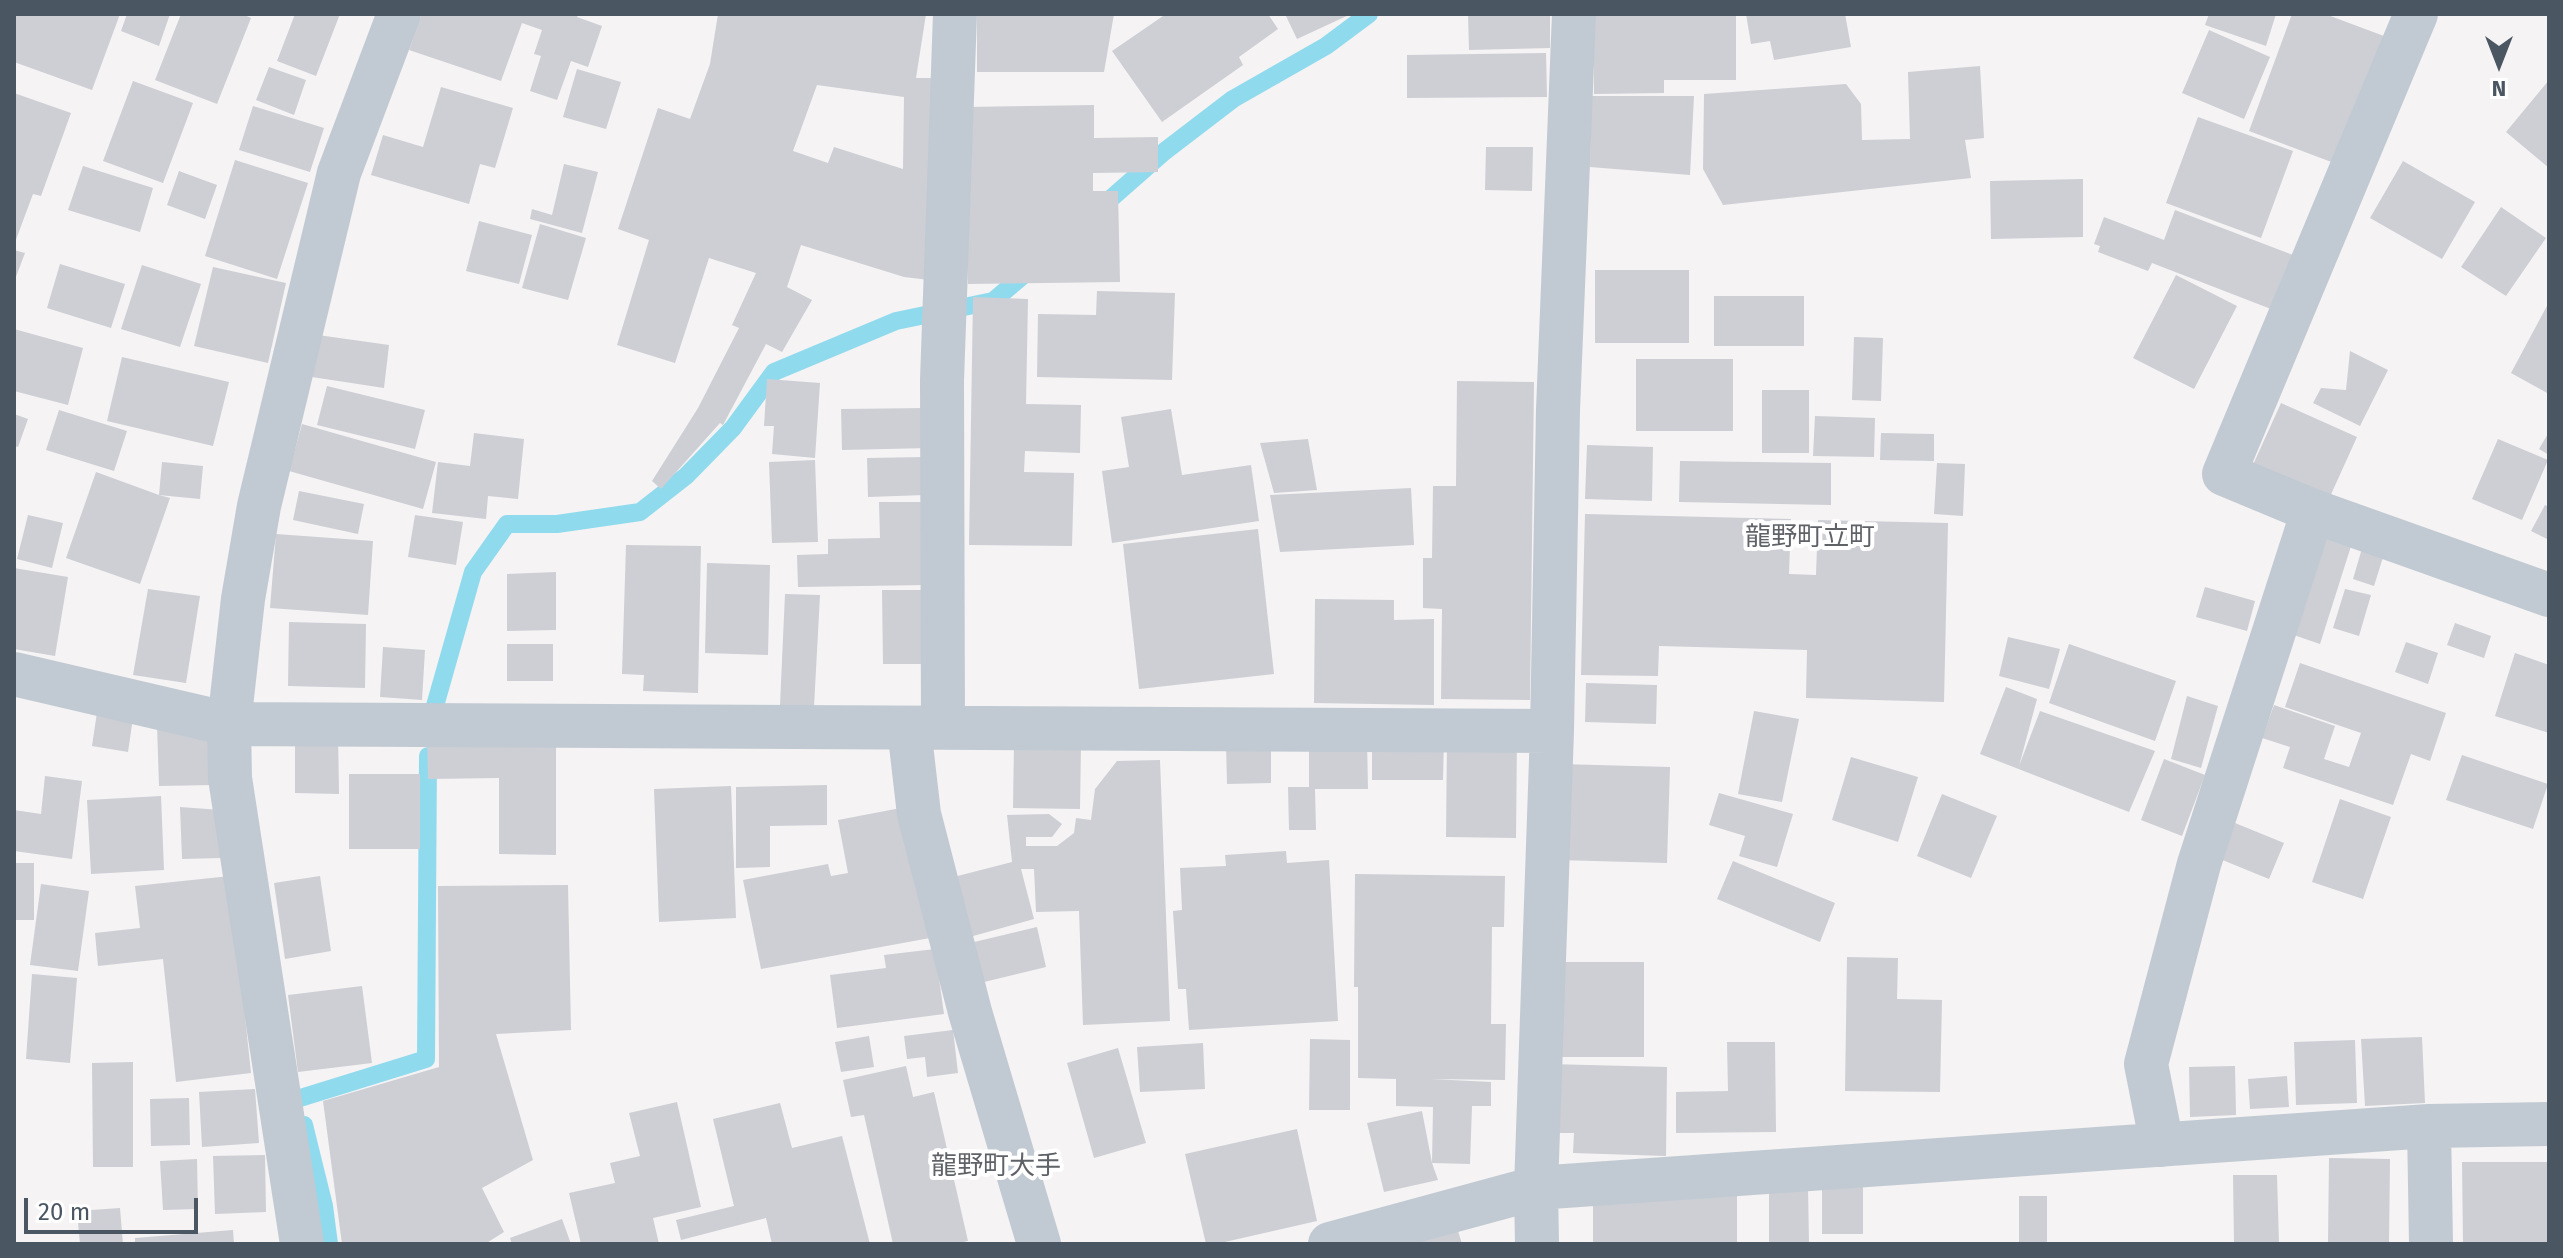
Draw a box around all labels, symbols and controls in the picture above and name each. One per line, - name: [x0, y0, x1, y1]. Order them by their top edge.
- north arrow: [2459, 24, 2539, 104]
- text: N: [2492, 75, 2506, 102]
- district label: 龍野町立町: [1745, 522, 1875, 554]
- district label: 龍野町大手: [931, 1151, 1061, 1183]
- scale bar: [28, 1182, 202, 1232]
- text: 20 m: [38, 1198, 90, 1226]

